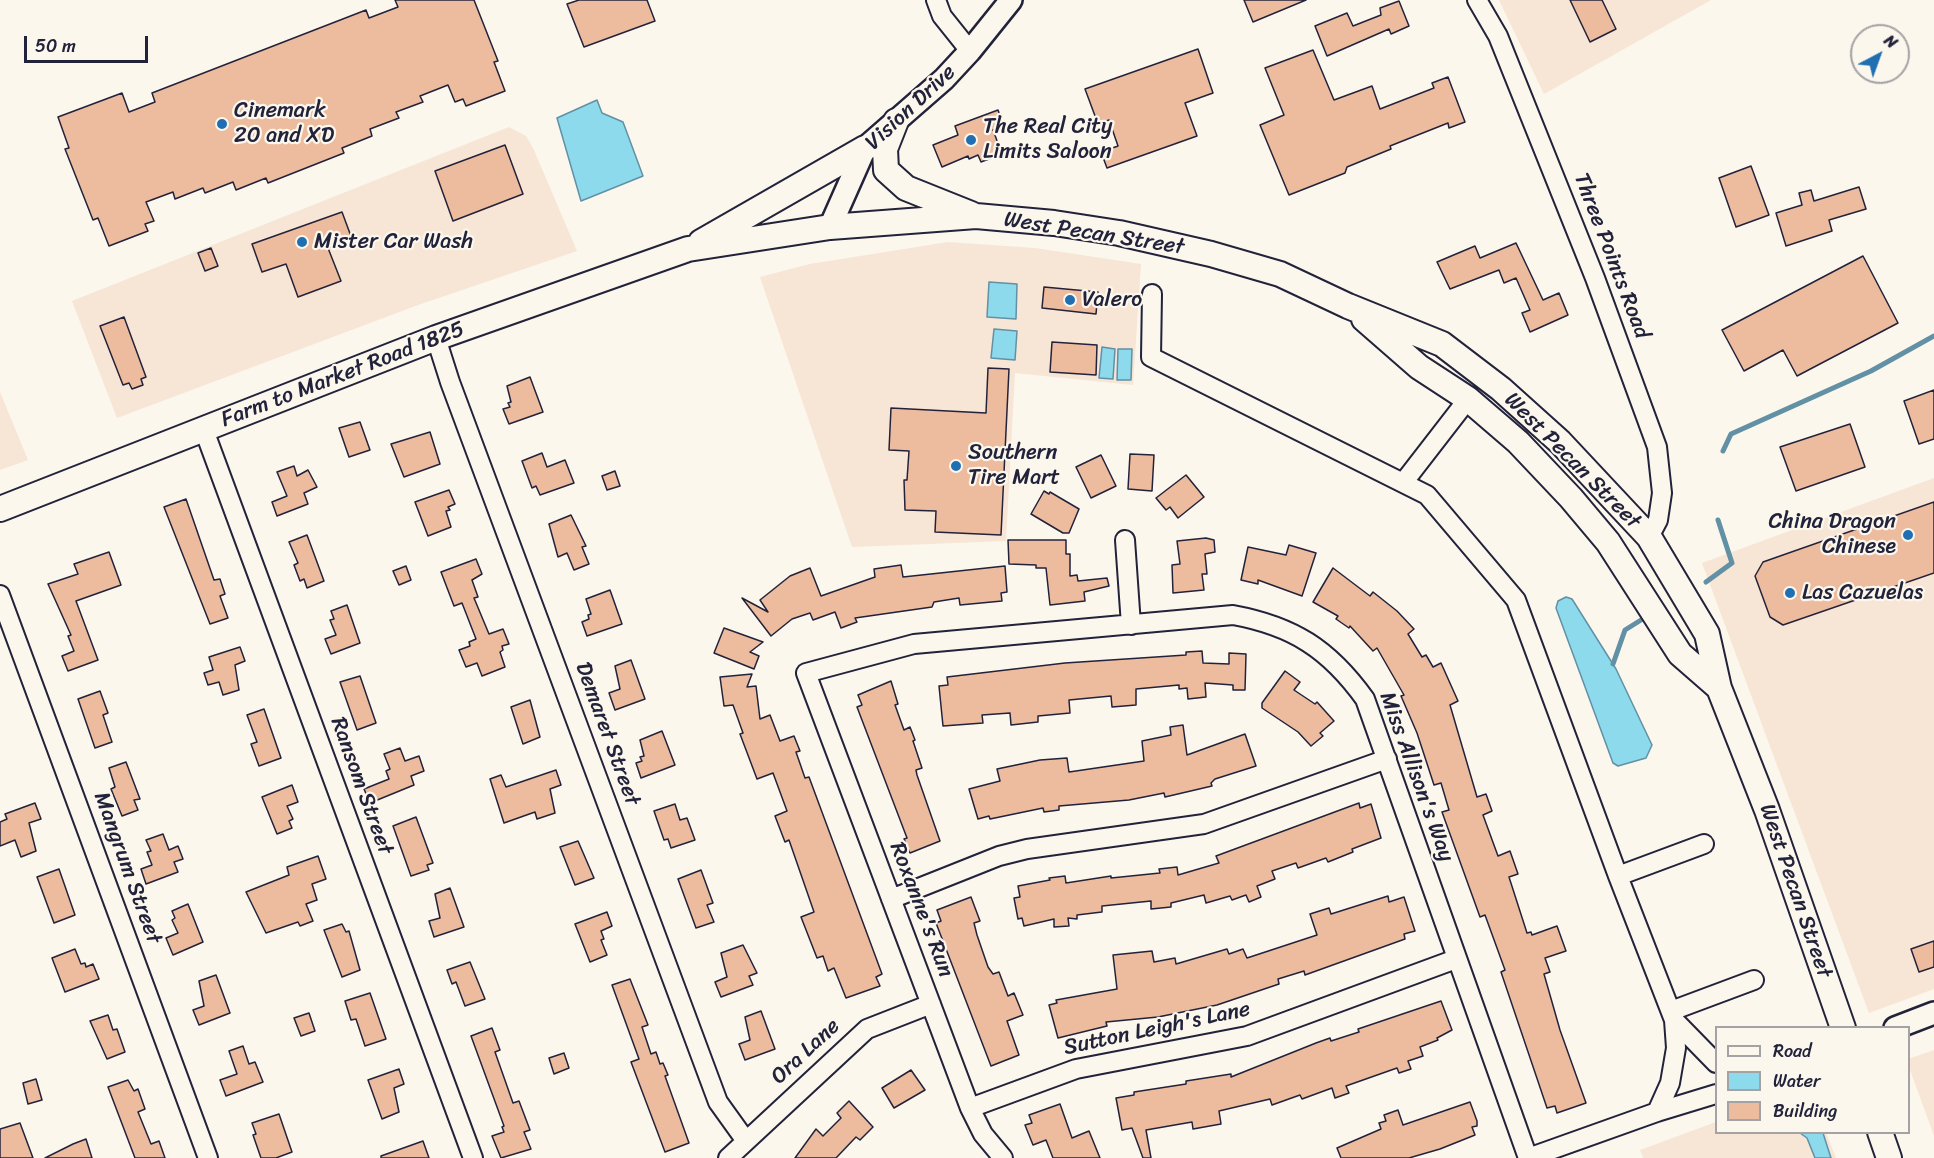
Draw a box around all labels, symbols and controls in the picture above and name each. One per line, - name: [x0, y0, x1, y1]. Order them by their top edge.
- scale bar: [27, 24, 152, 62]
- north arrow: [1850, 24, 1910, 84]
- text: N: [1877, 27, 1905, 56]
- text: 50 m: [35, 30, 76, 62]
- street label: Vision Drive: [860, 60, 962, 156]
- place label: Cinemark 20 and XD: [234, 98, 334, 150]
- place label: The Real City Limits Saloon: [983, 114, 1112, 166]
- marker: Cinemark 20 and XD: [215, 117, 229, 131]
- marker: The Real City Limits Saloon: [964, 133, 978, 147]
- street label: Three Points Road: [1567, 170, 1655, 342]
- street label: West Pecan Street: [1002, 207, 1186, 261]
- place label: Mister Car Wash: [314, 229, 473, 255]
- marker: Mister Car Wash: [295, 235, 309, 249]
- place label: Valero: [1082, 287, 1142, 313]
- marker: Valero: [1063, 293, 1077, 307]
- street label: Farm to Market Road 1825: [218, 316, 468, 434]
- street label: West Pecan Street: [1498, 387, 1646, 535]
- place label: Southern Tire Mart: [968, 440, 1060, 492]
- marker: Southern Tire Mart: [949, 459, 963, 473]
- place label: China Dragon Chinese: [1769, 509, 1896, 560]
- marker: China Dragon Chinese: [1901, 528, 1915, 542]
- place label: Las Cazuelas: [1802, 580, 1923, 606]
- marker: Las Cazuelas: [1783, 586, 1797, 600]
- street label: Demaret Street: [569, 659, 645, 809]
- street label: Miss Allison's Way: [1373, 689, 1459, 865]
- street label: Ransom Street: [324, 714, 398, 858]
- street label: Mangrum Street: [87, 789, 167, 947]
- street label: West Pecan Street: [1753, 801, 1837, 981]
- street label: Roxanne's Run: [883, 839, 959, 981]
- street label: Sutton Leigh's Lane: [1061, 996, 1253, 1062]
- street label: Ora Lane: [766, 1014, 846, 1090]
- legend: [1715, 1026, 1910, 1134]
- text: Road: [1773, 1035, 1812, 1067]
- text: Water: [1773, 1065, 1820, 1097]
- text: Building: [1773, 1095, 1837, 1127]

